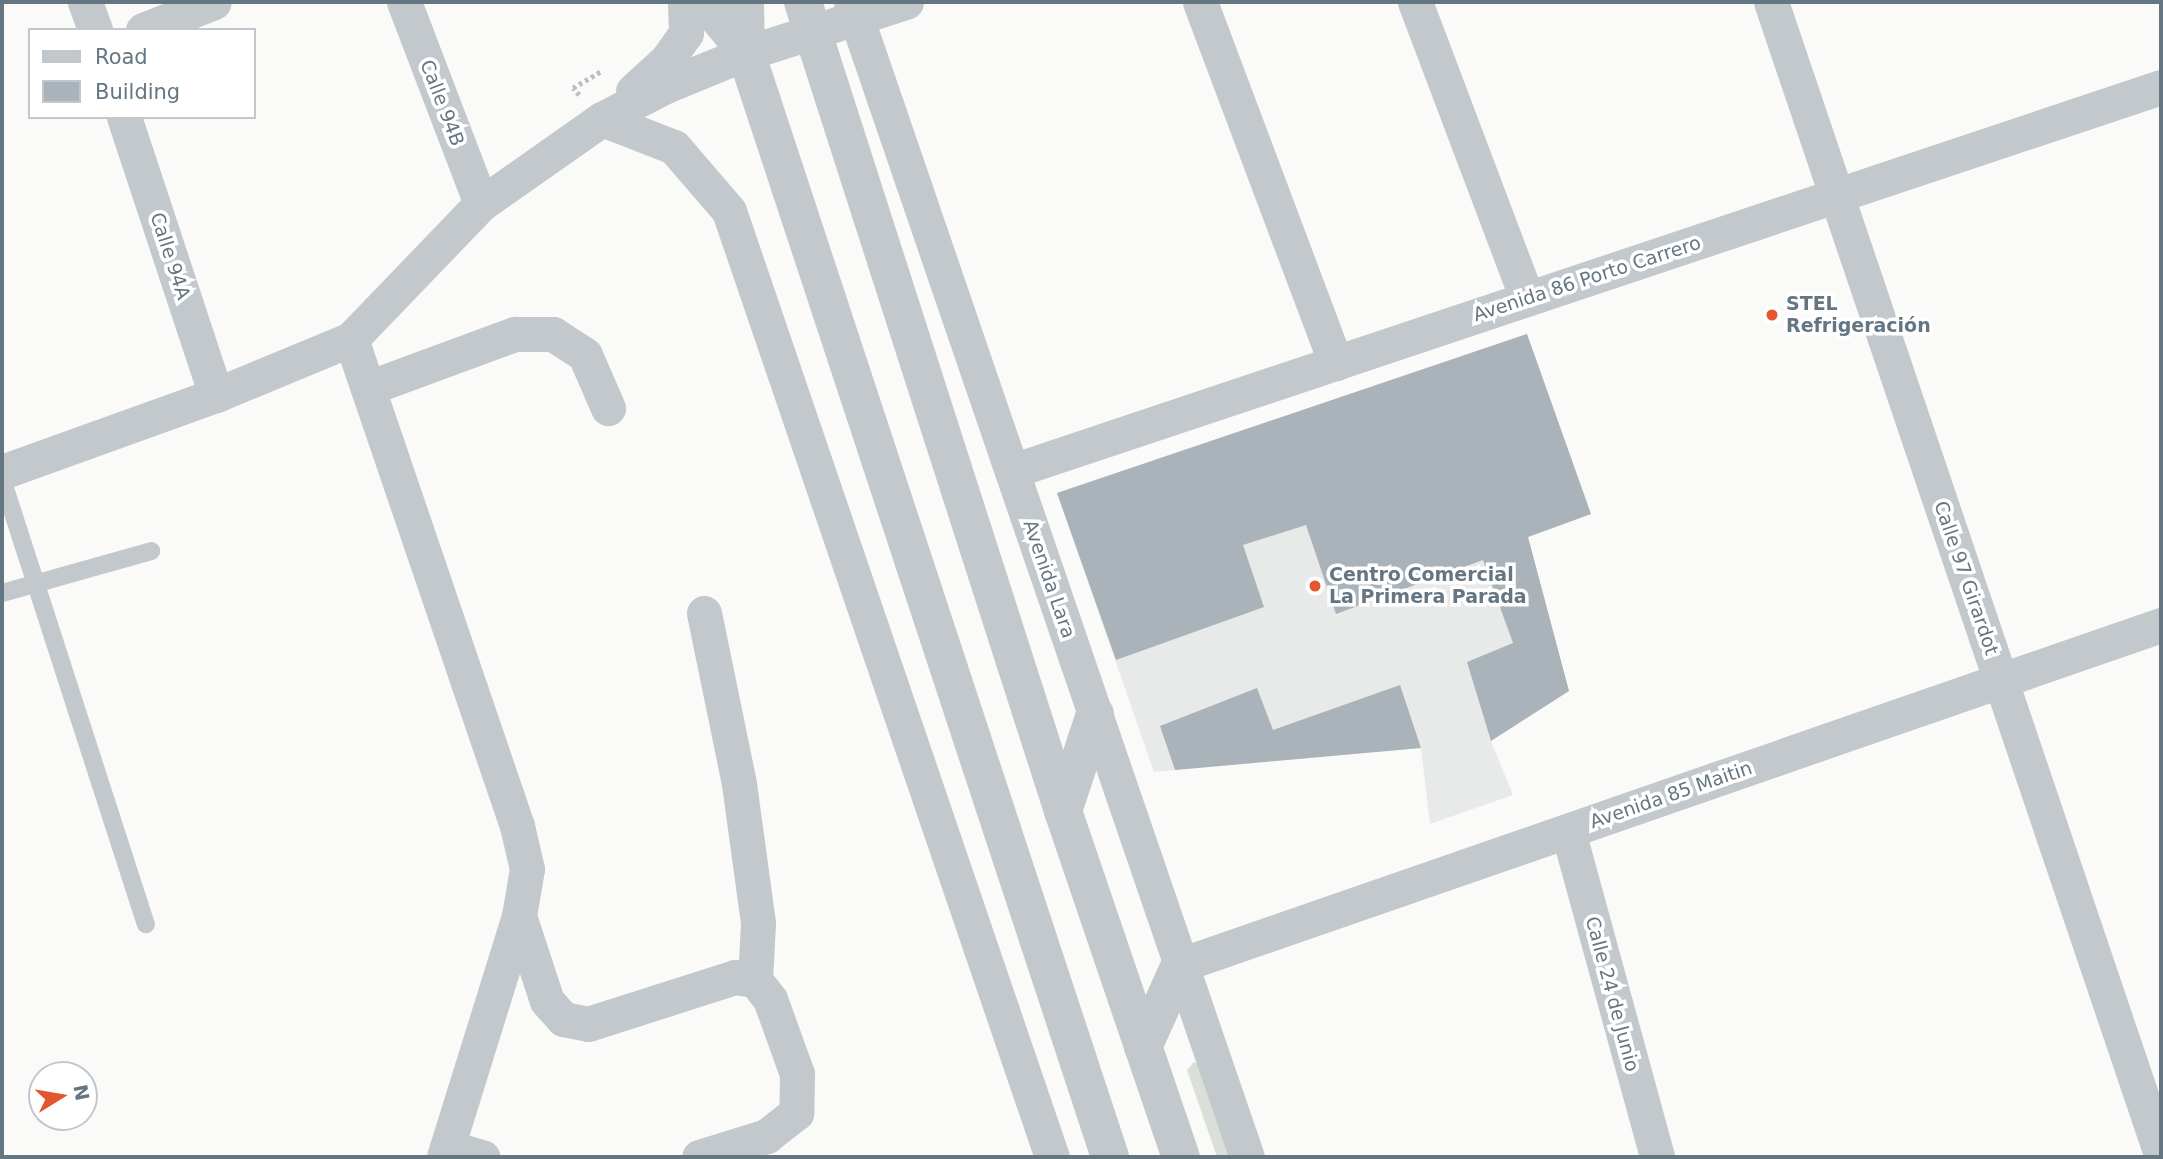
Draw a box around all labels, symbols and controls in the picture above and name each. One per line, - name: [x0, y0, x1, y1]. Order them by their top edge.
- legend: [28, 28, 256, 119]
- text: Road: [95, 45, 148, 69]
- street label: Calle 94B: [415, 57, 469, 149]
- text: Building: [95, 80, 180, 104]
- street label: Calle 94A: [145, 210, 195, 302]
- street label: Avenida 86 Porto Carrero: [1470, 231, 1704, 327]
- place label: STEL Refrigeración: [1786, 293, 1931, 337]
- marker: STEL Refrigeración: [1764, 307, 1780, 323]
- street label: Calle 97 Girardot: [1929, 498, 2003, 658]
- street label: Avenida Lara: [1018, 517, 1080, 641]
- place label: Centro Comercial La Primera Parada: [1329, 564, 1527, 608]
- marker: Centro Comercial La Primera Parada: [1307, 578, 1323, 594]
- street label: Avenida 85 Maitin: [1587, 757, 1755, 833]
- street label: Calle 24 de Junio: [1580, 914, 1644, 1074]
- north arrow: [28, 1061, 98, 1131]
- text: N: [69, 1082, 94, 1102]

